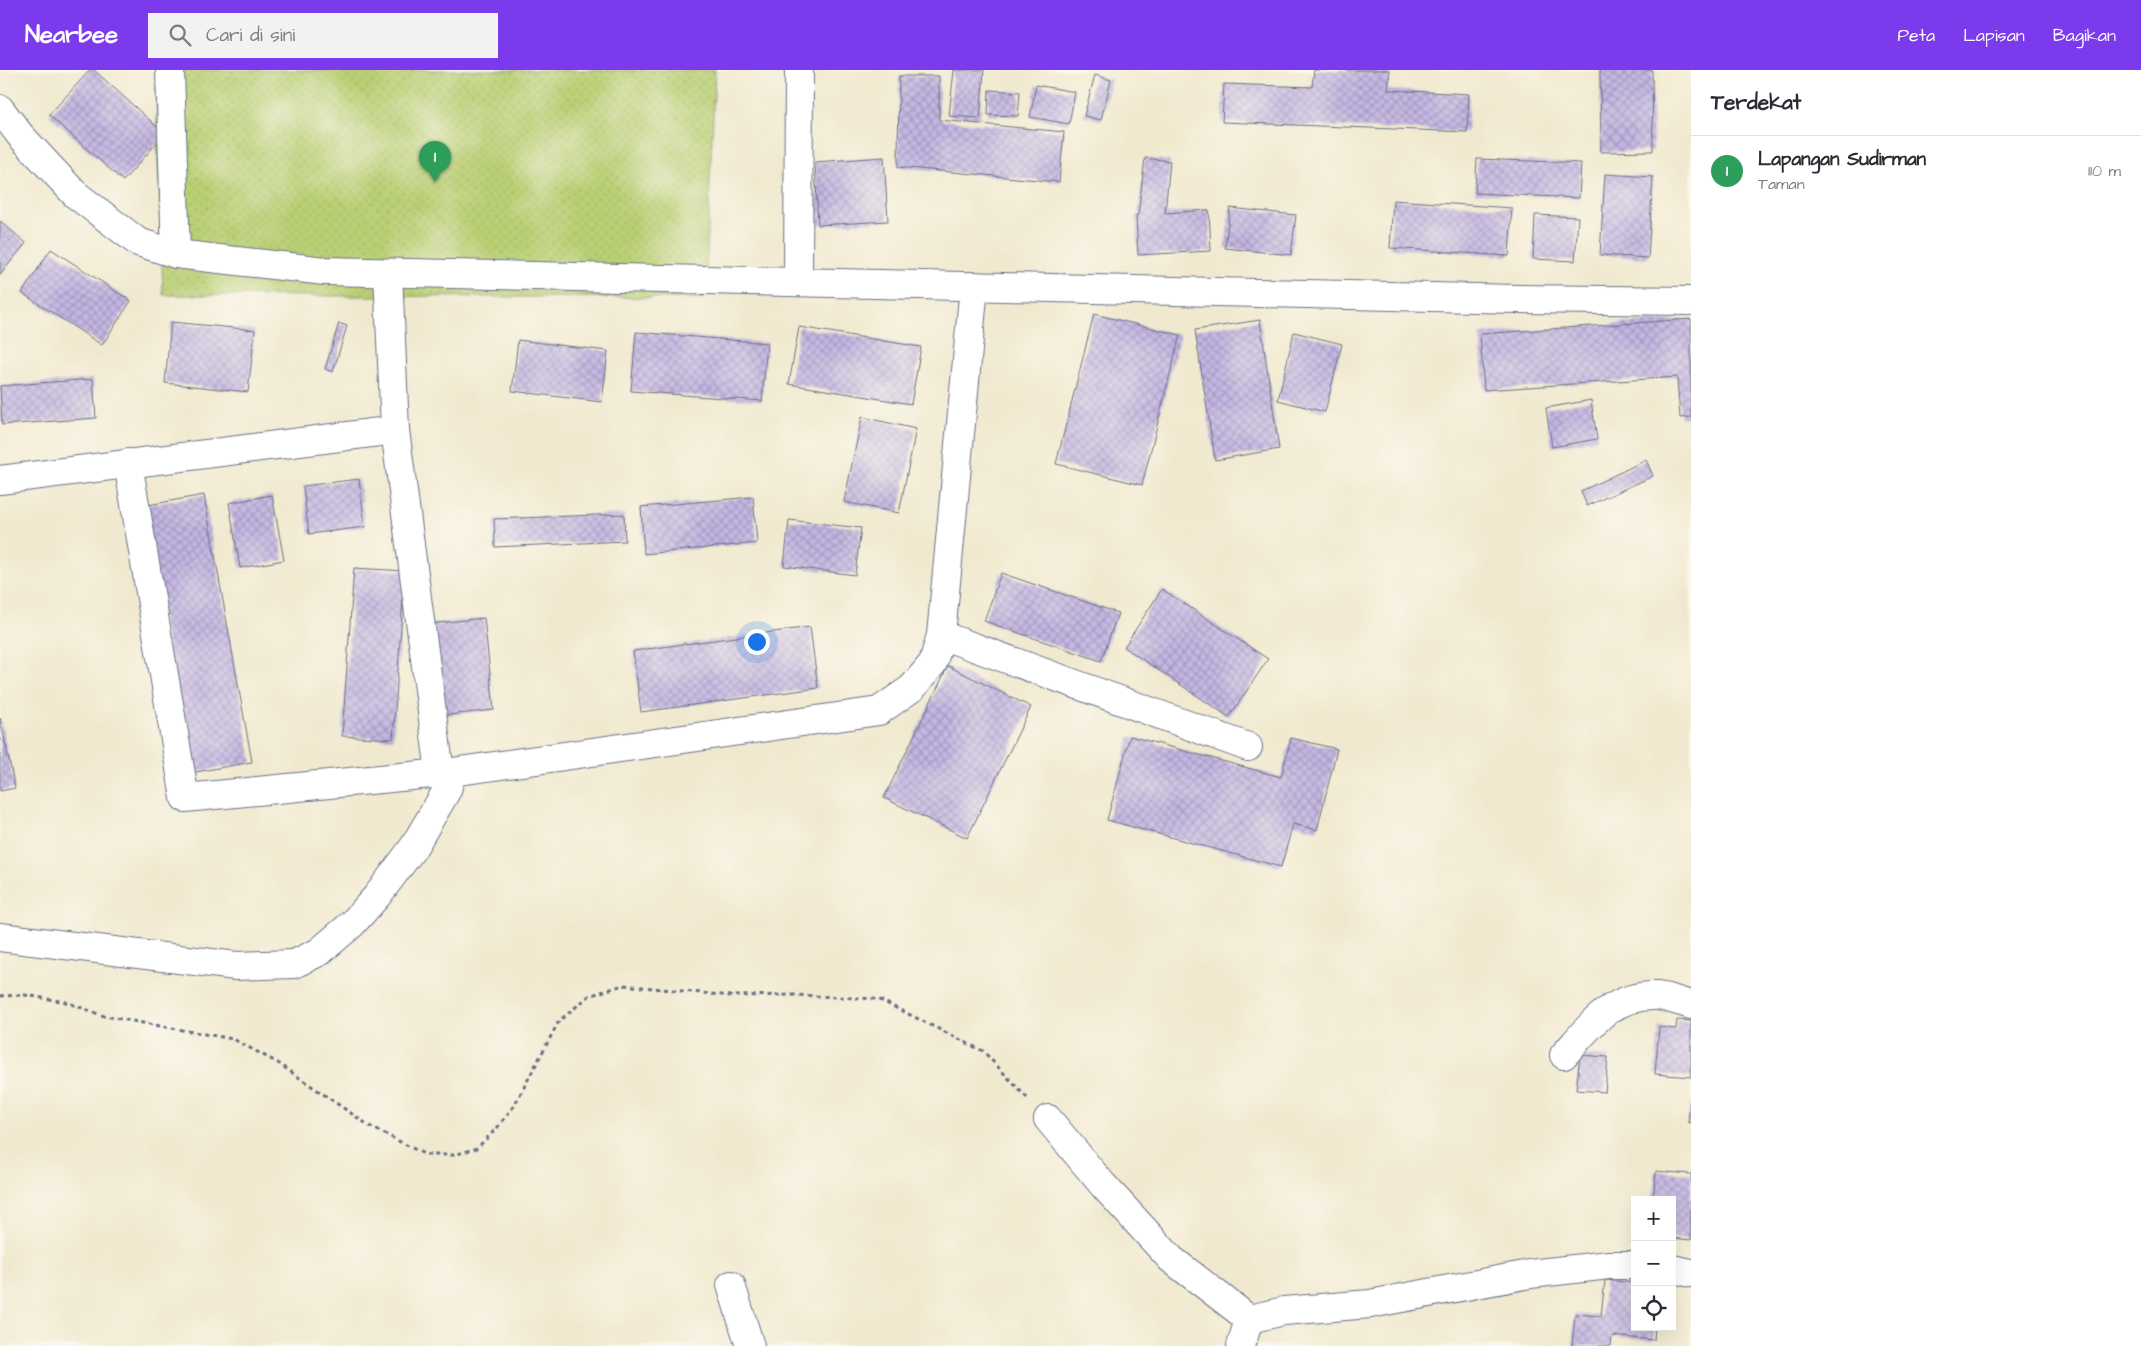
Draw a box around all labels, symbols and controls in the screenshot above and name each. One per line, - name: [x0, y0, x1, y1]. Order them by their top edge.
- search box: [148, 13, 498, 58]
- text: Nearbee: [25, 18, 118, 52]
- icon: search: [166, 21, 194, 49]
- text: Cari di sini: [206, 22, 295, 49]
- text: Peta: [1898, 23, 1935, 48]
- text: Lapisan: [1963, 23, 2025, 48]
- text: Bagikan: [2053, 23, 2116, 48]
- text: Terdekat: [1711, 88, 1801, 117]
- pin: 1: [419, 141, 451, 182]
- text: Lapangan Sudirman: [1758, 146, 1926, 173]
- text: 1: [1726, 160, 1728, 182]
- text: 110 m: [2088, 160, 2121, 182]
- text: Taman: [1758, 173, 1805, 195]
- your location: [744, 629, 770, 655]
- map controls: [1631, 1196, 1676, 1331]
- button: +: [1631, 1196, 1676, 1241]
- button: −: [1631, 1241, 1676, 1286]
- button: locate: [1631, 1286, 1676, 1331]

